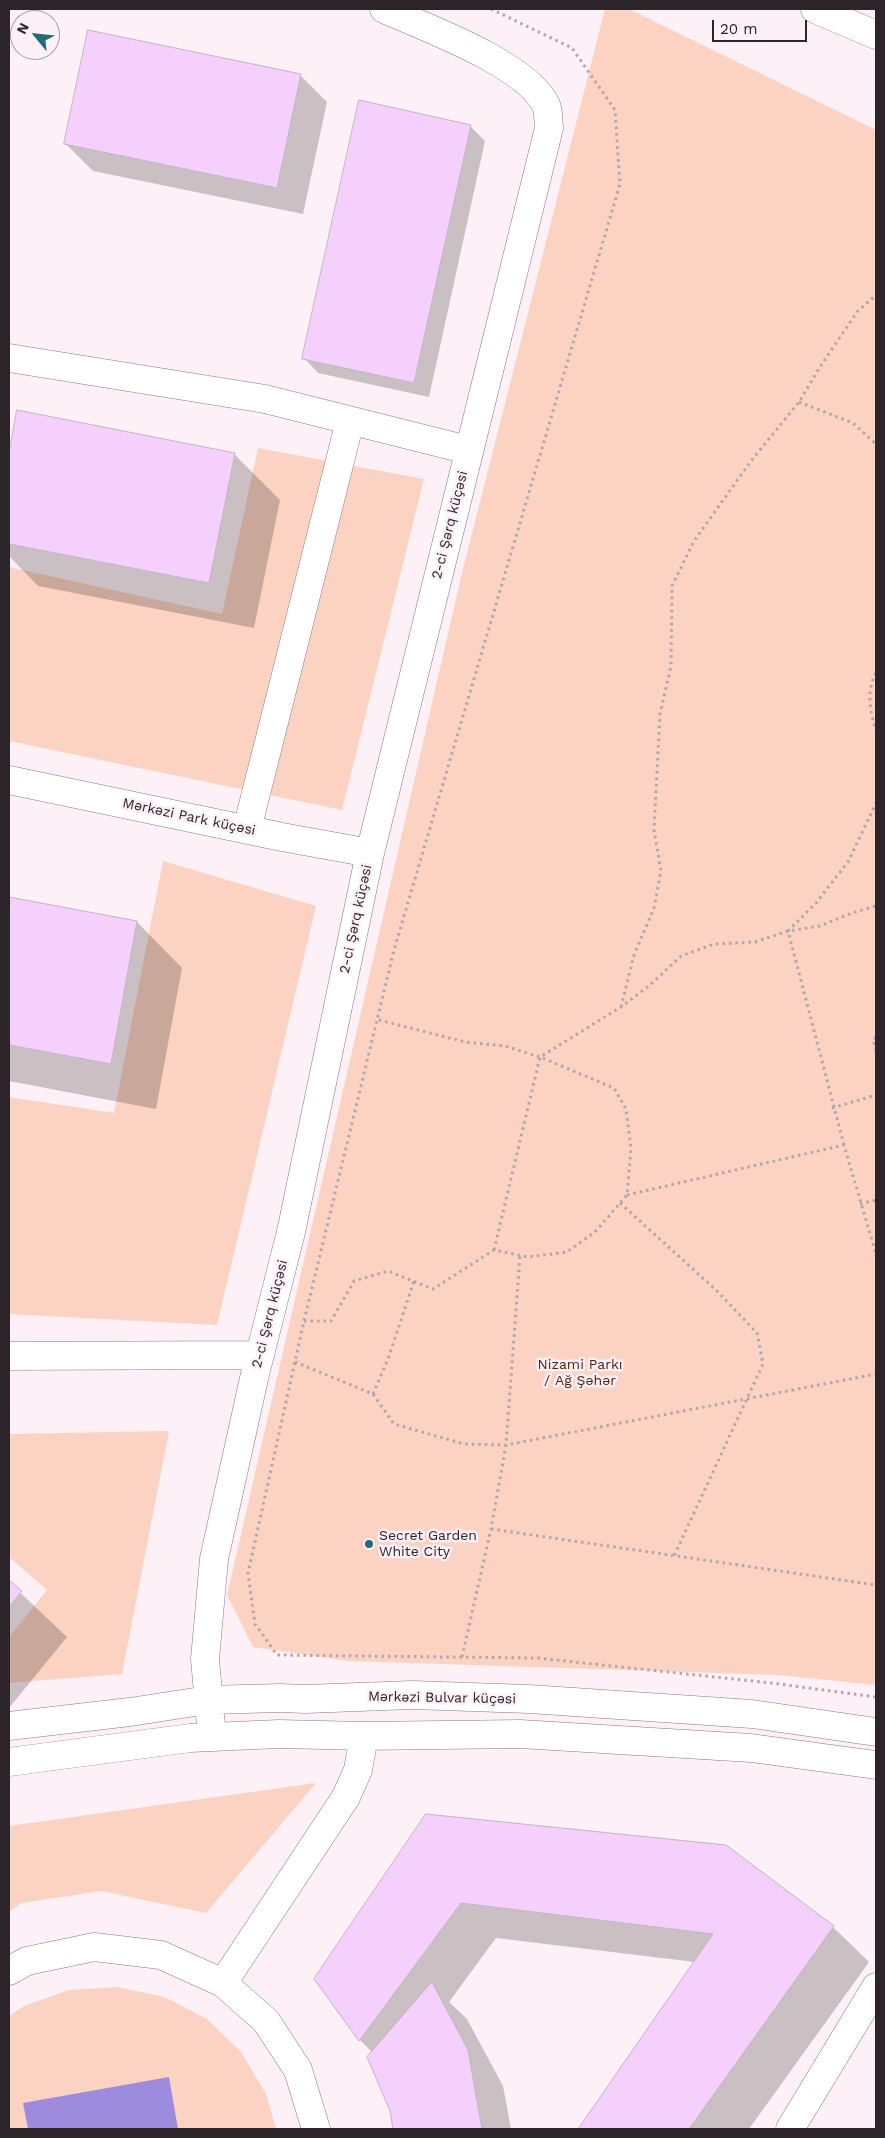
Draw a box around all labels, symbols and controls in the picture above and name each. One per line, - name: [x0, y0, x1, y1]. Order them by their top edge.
- north arrow: [10, 10, 60, 60]
- scale bar: [715, 10, 810, 42]
- text: N: [13, 20, 32, 37]
- text: 20 m: [720, 20, 758, 38]
- street label: 2-ci Şərq küçəsi: [428, 469, 472, 581]
- street label: Mərkəzi Park küçəsi: [121, 795, 257, 839]
- street label: 2-ci Şərq küçəsi: [336, 863, 376, 975]
- street label: 2-ci Şərq küçəsi: [248, 1258, 292, 1370]
- park label: Nizami Parkı / Ağ Şəhər: [537, 1357, 623, 1390]
- place label: Secret Garden White City: [379, 1528, 477, 1560]
- marker: Secret Garden White City: [363, 1538, 375, 1550]
- street label: Mərkəzi Bulvar küçəsi: [368, 1688, 516, 1708]

